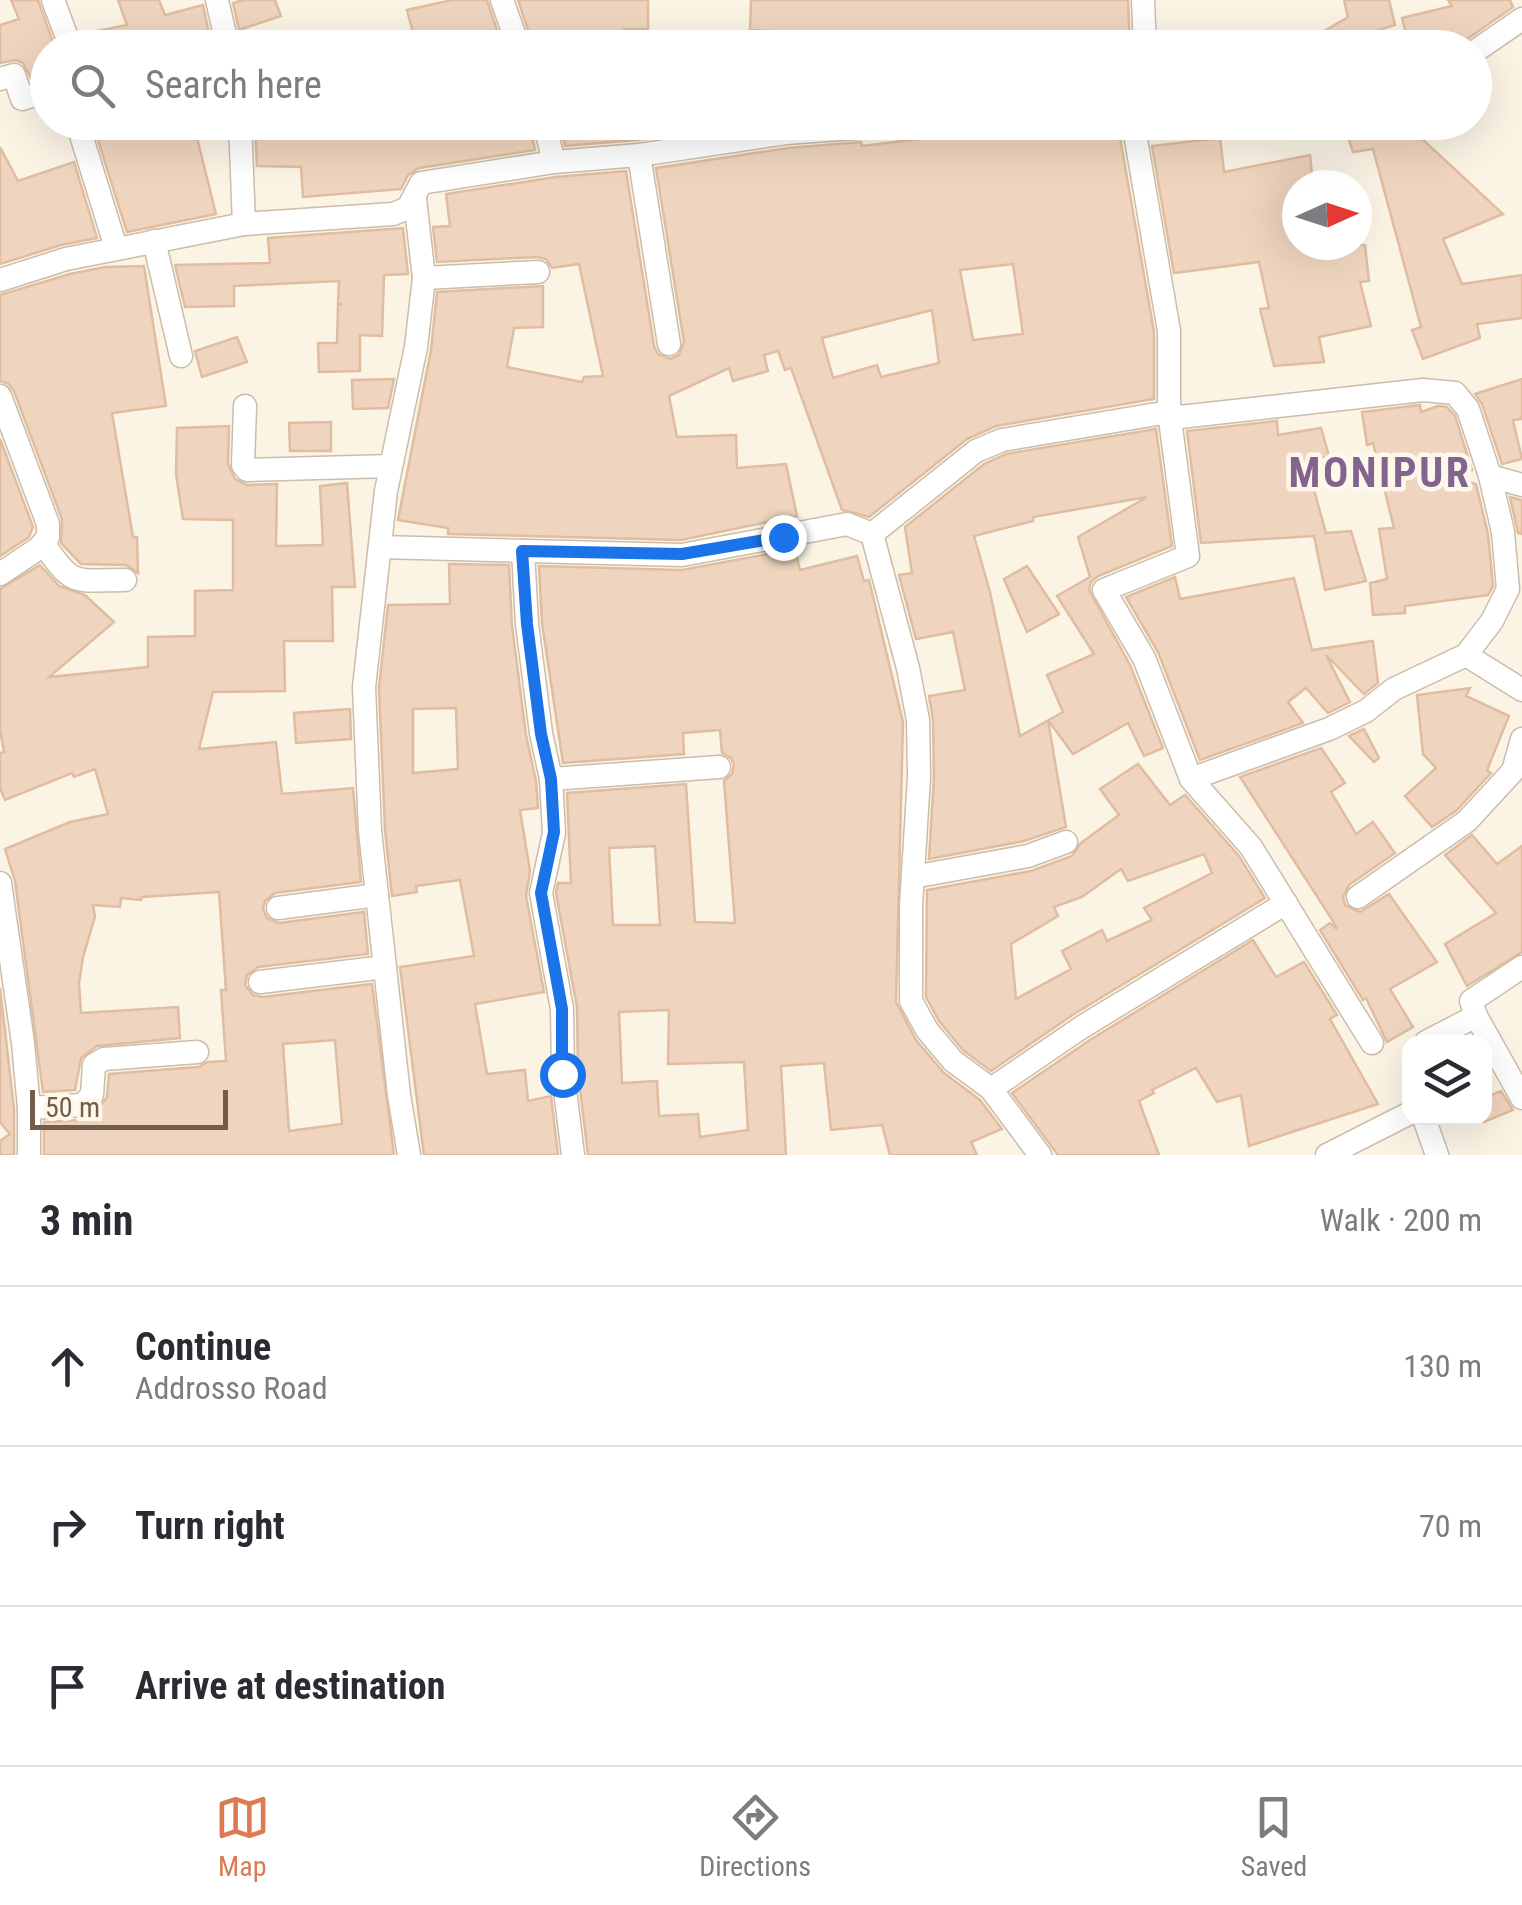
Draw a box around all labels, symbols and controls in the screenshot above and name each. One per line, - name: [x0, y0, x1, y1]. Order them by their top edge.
- search box: [30, 30, 1492, 140]
- icon: search: [65, 58, 120, 113]
- text: Search here: [145, 63, 322, 107]
- north arrow: [1282, 170, 1372, 260]
- district label: MONIPUR: [1289, 448, 1471, 497]
- route end: [761, 515, 807, 561]
- map controls: [1402, 1035, 1492, 1125]
- button: layers: [1402, 1035, 1492, 1125]
- route start: [540, 1052, 586, 1098]
- scale bar: [30, 1085, 228, 1130]
- text: 50 m: [45, 1091, 100, 1124]
- text: 3 min: [40, 1196, 133, 1245]
- text: Walk · 200 m: [1320, 1201, 1482, 1239]
- text: Continue: [135, 1325, 271, 1369]
- icon: ahead: [40, 1339, 95, 1394]
- text: 130 m: [1403, 1347, 1482, 1385]
- text: Addrosso Road: [135, 1369, 328, 1407]
- icon: right: [40, 1499, 95, 1554]
- text: Turn right: [135, 1504, 285, 1548]
- text: 70 m: [1419, 1507, 1482, 1545]
- icon: arrive: [40, 1659, 95, 1714]
- text: Arrive at destination: [135, 1664, 445, 1708]
- tab: Map: [215, 1790, 270, 1883]
- tab: Directions: [699, 1790, 811, 1883]
- tab: Saved: [1241, 1790, 1307, 1883]

